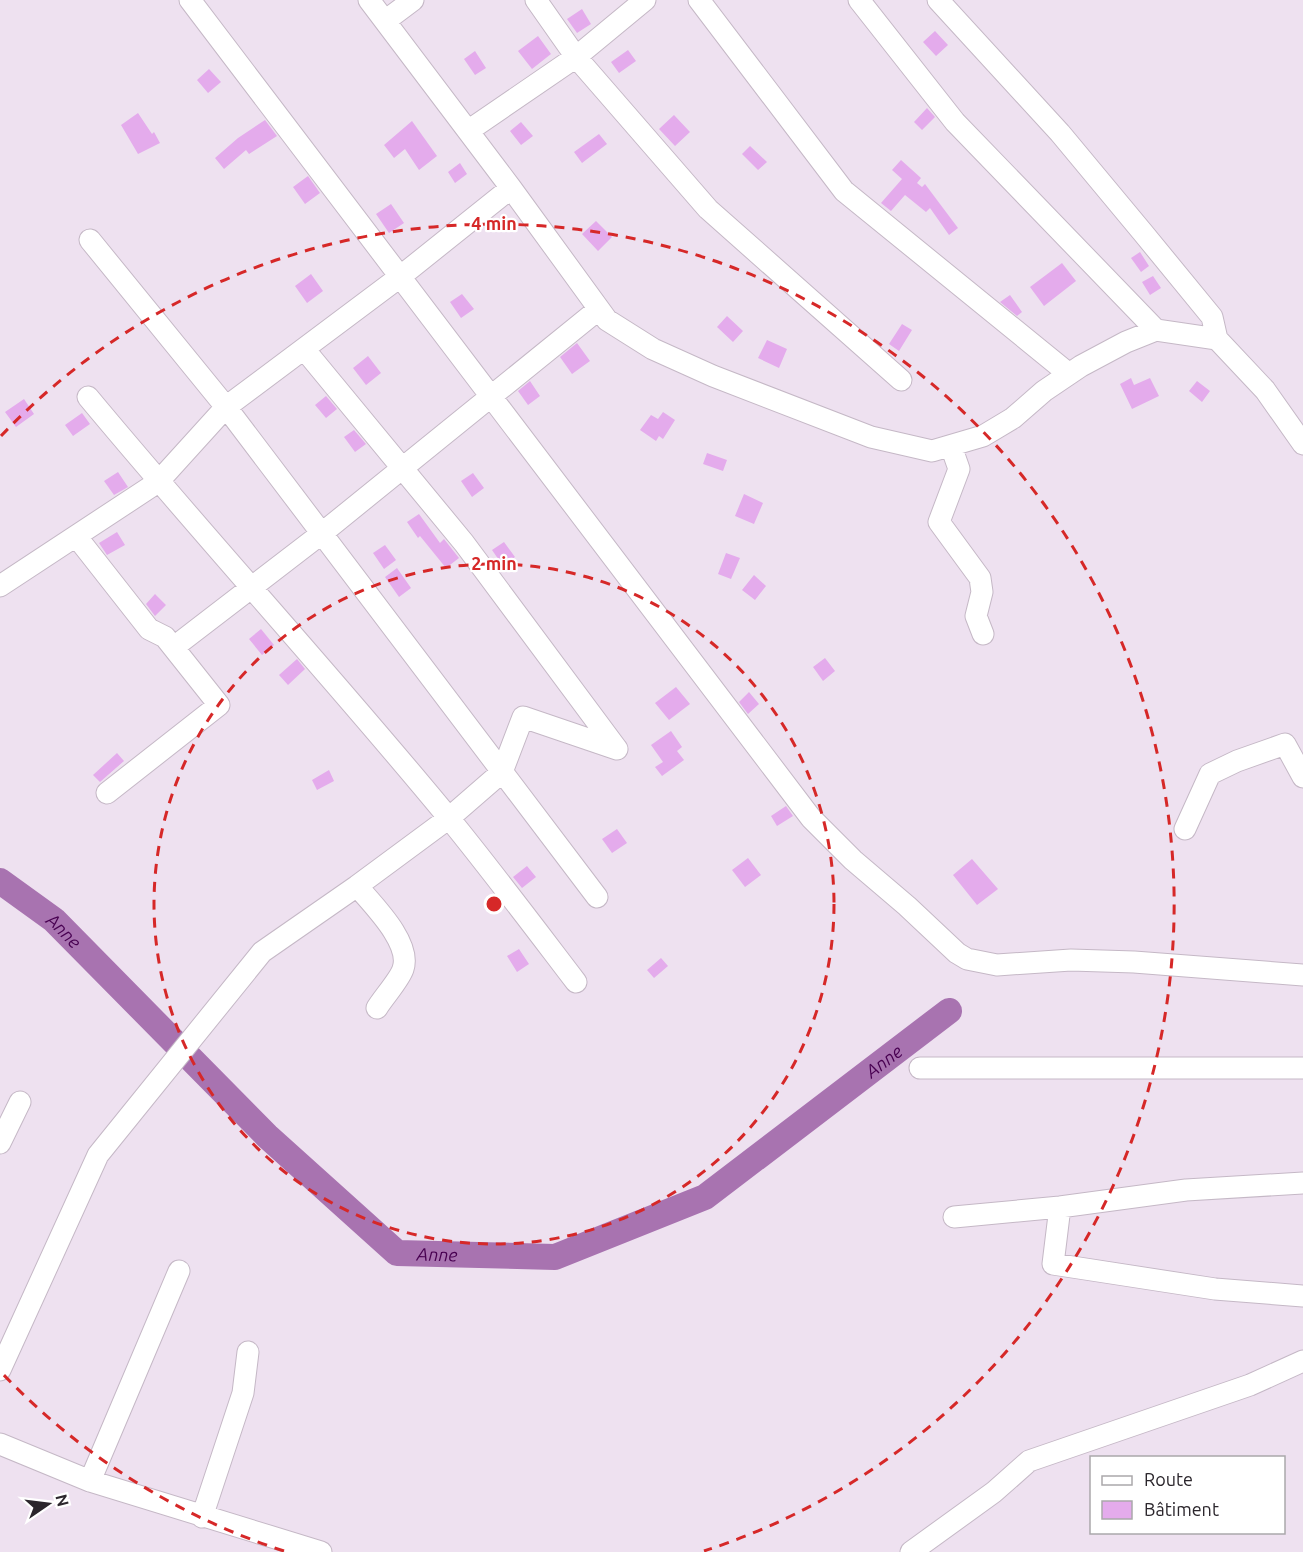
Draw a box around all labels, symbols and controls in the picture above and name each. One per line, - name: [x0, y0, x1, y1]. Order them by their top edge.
- text: 4 min: [471, 213, 517, 233]
- text: 2 min: [471, 553, 517, 573]
- centre of rings: [484, 894, 504, 914]
- water label: Anne: [42, 908, 86, 952]
- water label: Anne: [861, 1041, 906, 1082]
- water label: Anne: [416, 1243, 458, 1265]
- legend: [1090, 1456, 1285, 1534]
- text: Route: [1144, 1469, 1193, 1489]
- north arrow: [18, 1474, 78, 1534]
- text: N: [52, 1492, 73, 1508]
- text: Bâtiment: [1144, 1499, 1219, 1519]

